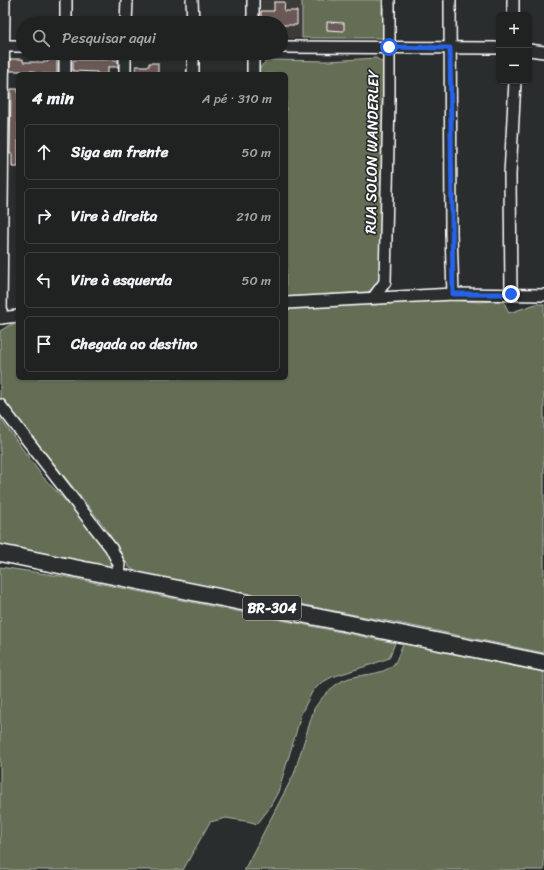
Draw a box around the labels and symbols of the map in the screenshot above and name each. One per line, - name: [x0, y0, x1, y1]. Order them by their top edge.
- route start: [380, 38, 398, 56]
- street label: RUA SOLON WANDERLEY: [358, 68, 386, 234]
- route end: [502, 285, 520, 303]
- road number: BR-304: [243, 596, 301, 620]

